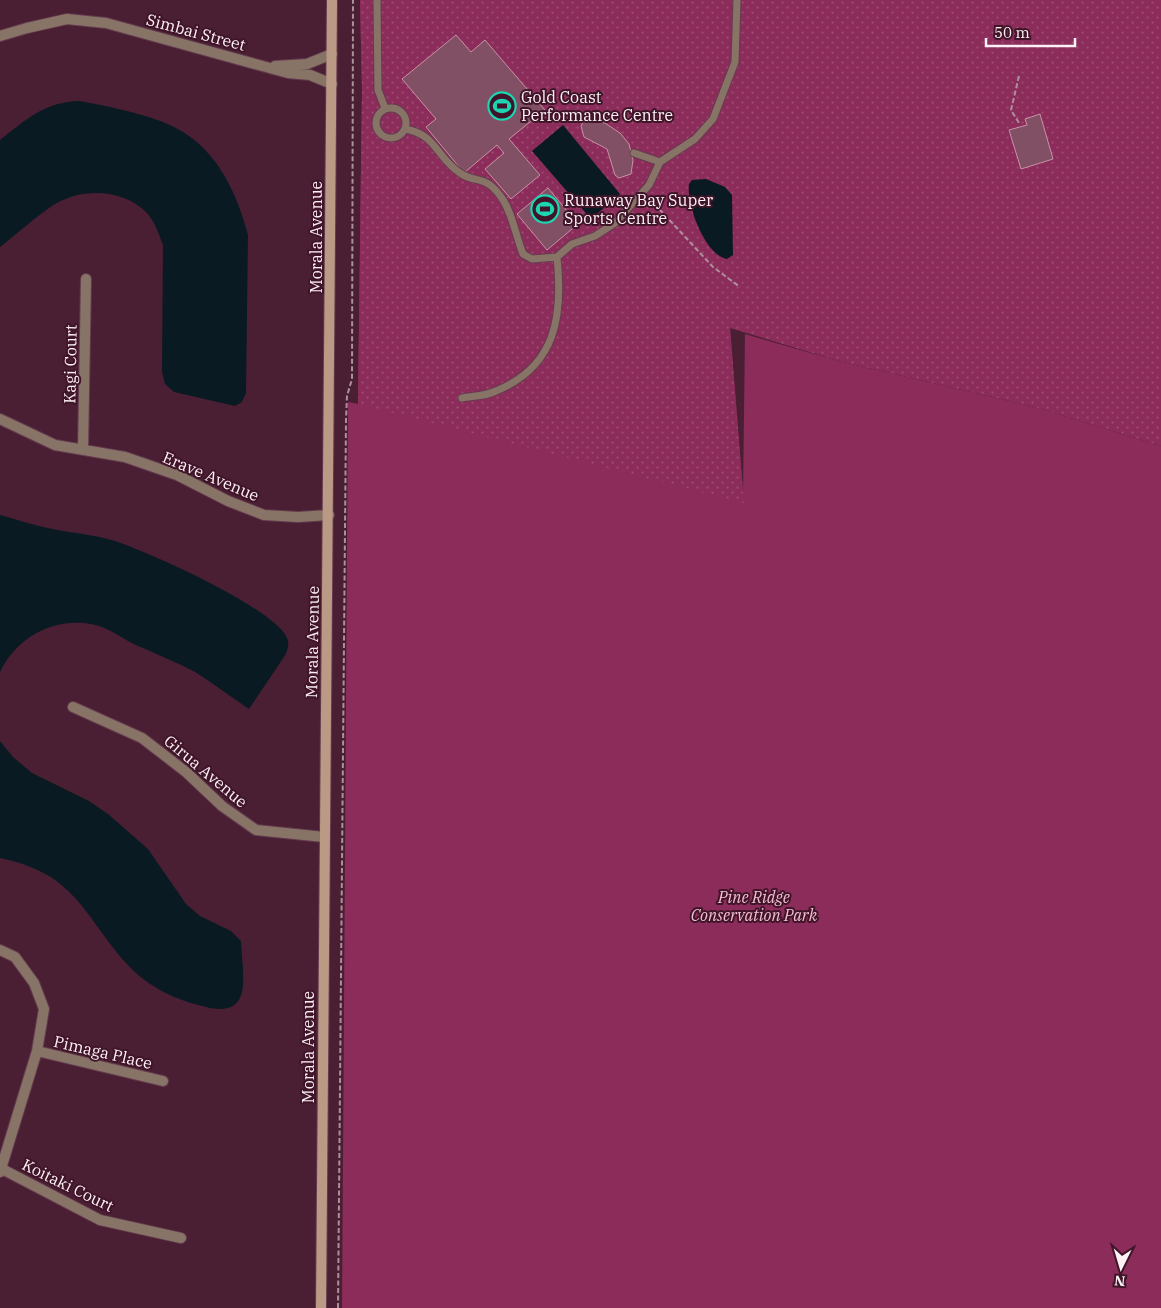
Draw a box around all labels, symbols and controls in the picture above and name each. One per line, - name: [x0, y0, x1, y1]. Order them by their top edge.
- street label: Simbai Street: [144, 9, 248, 55]
- scale bar: [986, 15, 1075, 47]
- text: 50 m: [994, 23, 1030, 42]
- place label: Gold Coast Performance Centre: [521, 87, 673, 125]
- sports icon: Gold Coast Performance Centre: [487, 91, 517, 121]
- street label: Morala Avenue: [306, 181, 326, 293]
- place label: Runaway Bay Super Sports Centre: [564, 190, 713, 228]
- sports icon: Runaway Bay Super Sports Centre: [530, 194, 560, 224]
- street label: Kagi Court: [59, 324, 81, 404]
- street label: Erave Avenue: [160, 447, 262, 505]
- street label: Morala Avenue: [301, 586, 323, 698]
- street label: Girua Avenue: [160, 730, 252, 812]
- park label: Pine Ridge Conservation Park: [691, 887, 818, 925]
- street label: Morala Avenue: [298, 991, 318, 1103]
- street label: Pimaga Place: [52, 1031, 154, 1073]
- street label: Koitaki Court: [19, 1154, 117, 1216]
- north arrow: [1096, 1243, 1146, 1293]
- text: N: [1114, 1272, 1126, 1290]

